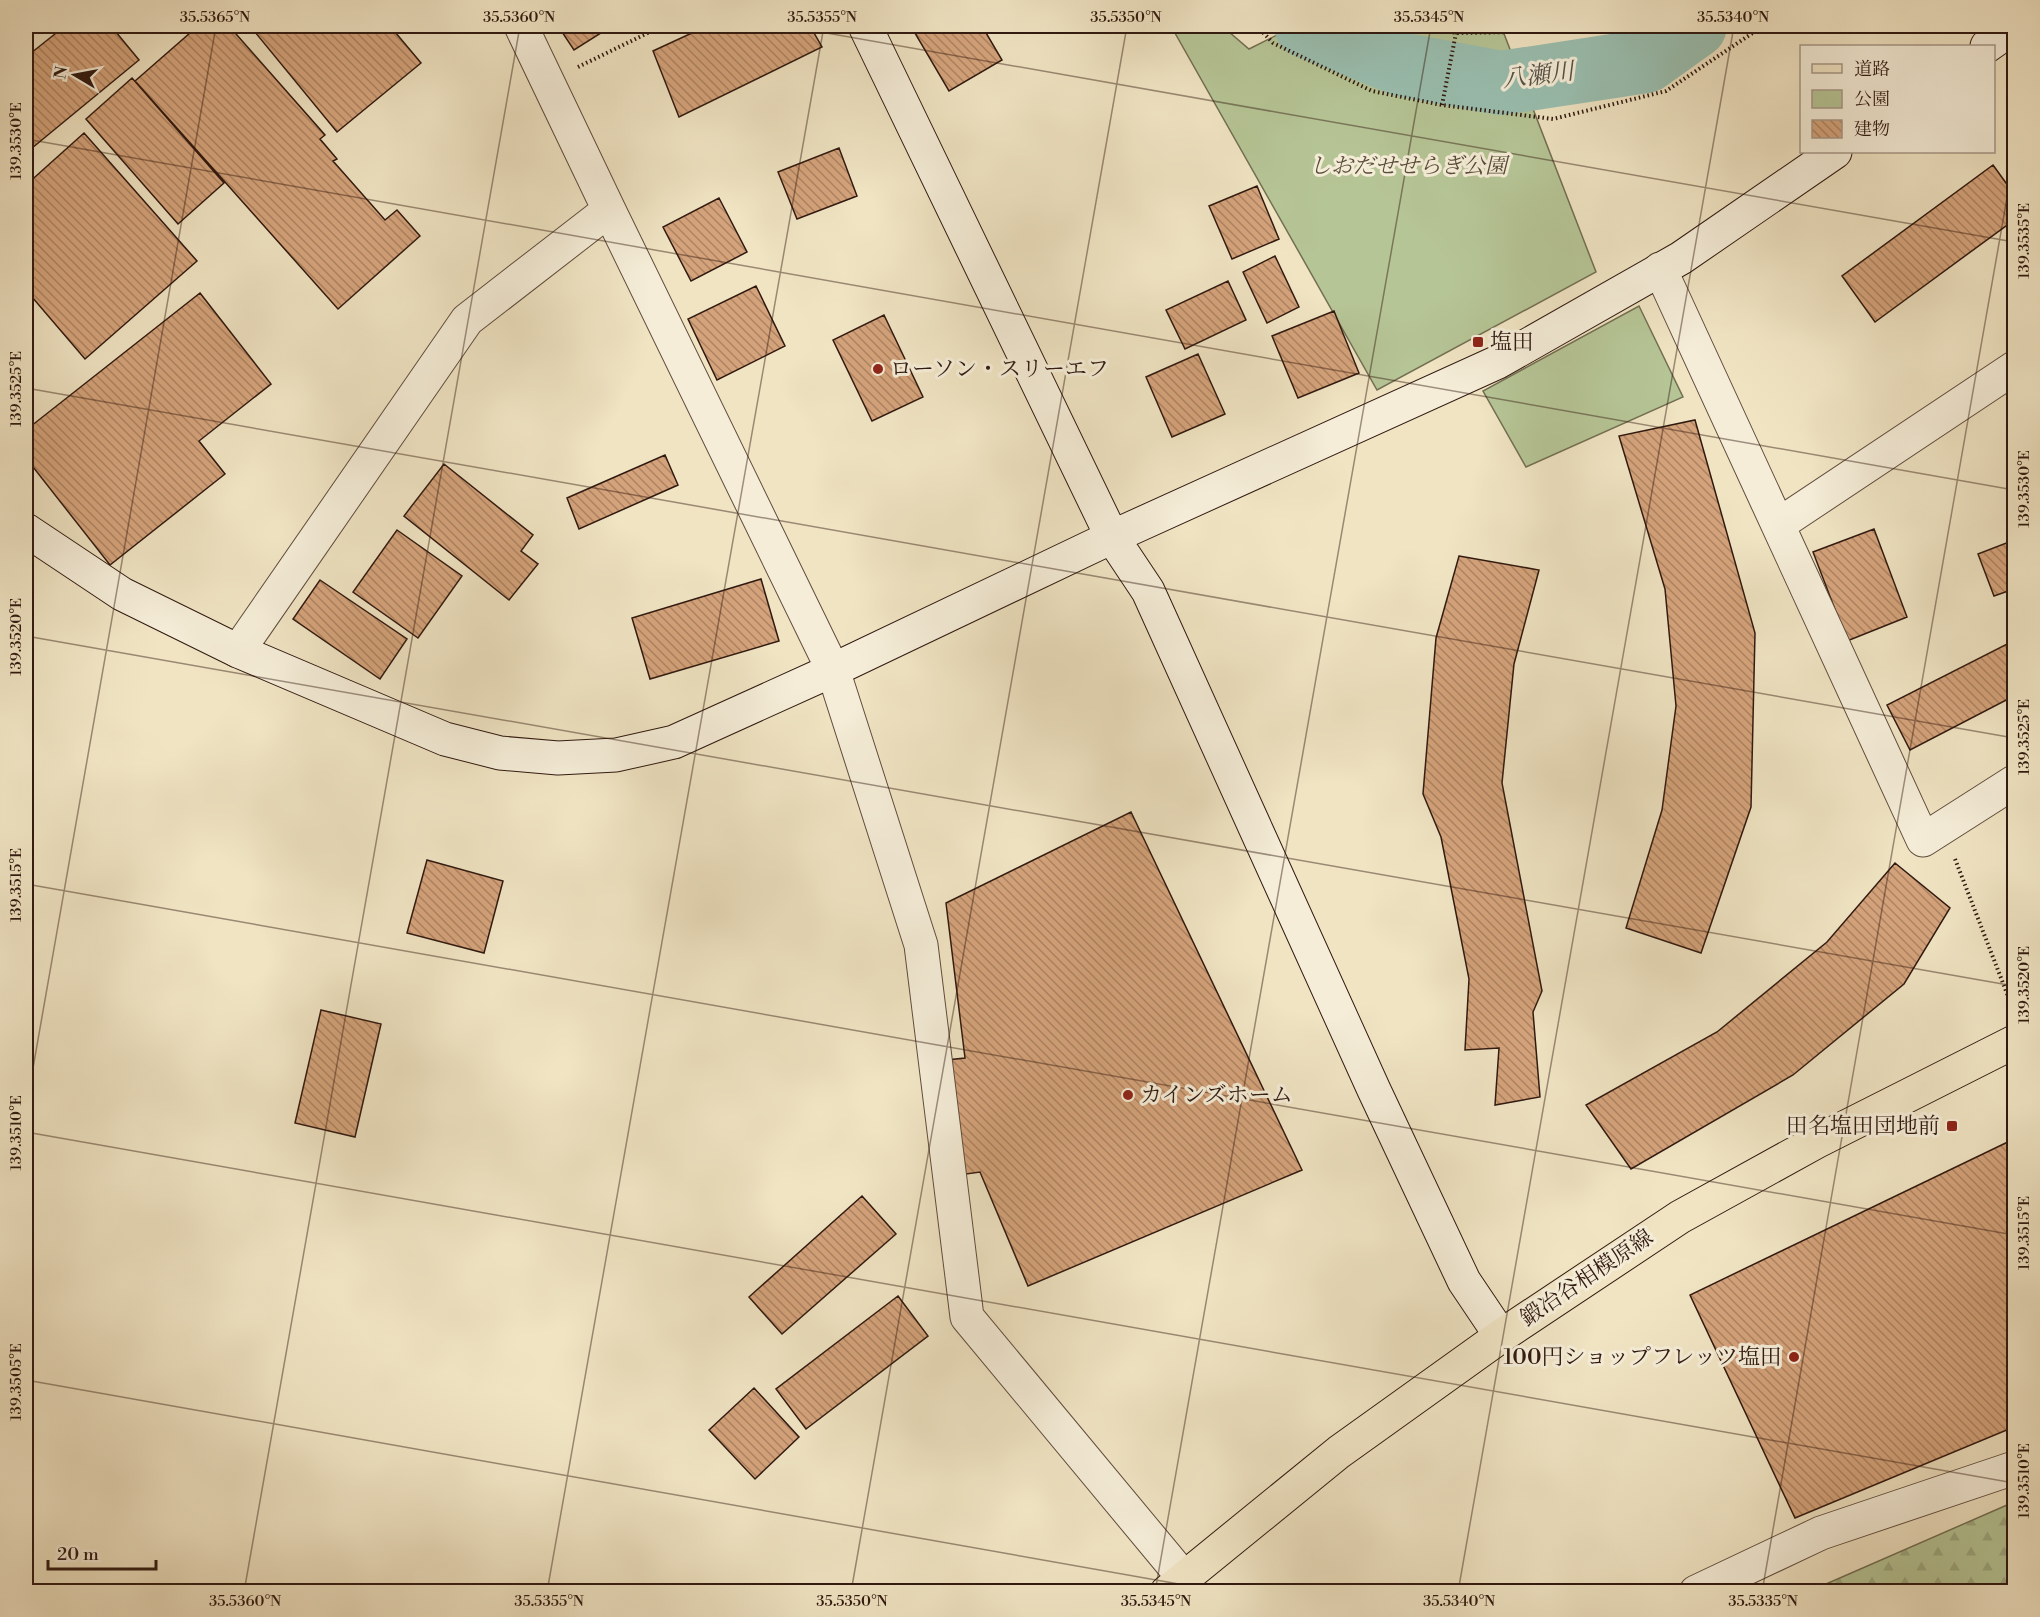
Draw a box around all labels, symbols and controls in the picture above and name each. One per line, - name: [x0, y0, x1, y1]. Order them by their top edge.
- text: 35.5365°N: [180, 8, 250, 27]
- text: 35.5360°N: [483, 8, 555, 27]
- text: 35.5355°N: [787, 8, 857, 27]
- text: 35.5350°N: [1090, 8, 1162, 27]
- text: 35.5345°N: [1394, 8, 1464, 27]
- text: 35.5340°N: [1697, 8, 1769, 27]
- north arrow: [45, 45, 105, 105]
- legend: [1800, 45, 1995, 153]
- water label: 八瀬川: [1500, 56, 1579, 95]
- text: 道路: [1854, 58, 1890, 81]
- text: N: [50, 64, 72, 81]
- text: 公園: [1854, 88, 1890, 111]
- text: 139.3530°E: [7, 102, 26, 180]
- text: 建物: [1854, 118, 1890, 141]
- park label: しおだせせらぎ公園: [1309, 153, 1510, 180]
- text: 139.3535°E: [2015, 203, 2034, 279]
- place label: 塩田: [1490, 329, 1534, 356]
- marker: 塩田: [1471, 335, 1485, 349]
- text: 139.3525°E: [7, 351, 26, 427]
- place label: ローソン・スリーエフ: [890, 356, 1109, 383]
- marker: ローソン・スリーエフ: [871, 362, 885, 376]
- text: 139.3530°E: [2015, 450, 2034, 528]
- text: 139.3520°E: [7, 598, 26, 676]
- text: 139.3525°E: [2015, 699, 2034, 775]
- text: 139.3515°E: [7, 848, 26, 922]
- text: 139.3520°E: [2015, 946, 2034, 1024]
- place label: カインズホーム: [1140, 1082, 1293, 1109]
- marker: カインズホーム: [1121, 1088, 1135, 1102]
- text: 139.3510°E: [7, 1095, 26, 1171]
- place label: 田名塩田団地前: [1786, 1113, 1940, 1140]
- marker: 田名塩田団地前: [1945, 1119, 1959, 1133]
- text: 139.3515°E: [2015, 1196, 2034, 1270]
- street label: 鍛冶谷相模原線: [1516, 1224, 1658, 1332]
- text: 139.3505°E: [7, 1343, 26, 1421]
- place label: 100円ショップフレッツ塩田: [1504, 1344, 1782, 1371]
- marker: 100円ショップフレッツ塩田: [1787, 1350, 1801, 1364]
- text: 139.3510°E: [2015, 1443, 2034, 1519]
- scale bar: [48, 1533, 156, 1571]
- text: 20 m: [57, 1543, 99, 1566]
- text: 35.5360°N: [209, 1592, 281, 1611]
- text: 35.5355°N: [514, 1592, 584, 1611]
- text: 35.5350°N: [816, 1592, 888, 1611]
- text: 35.5345°N: [1121, 1592, 1191, 1611]
- text: 35.5340°N: [1423, 1592, 1495, 1611]
- text: 35.5335°N: [1728, 1592, 1798, 1611]

